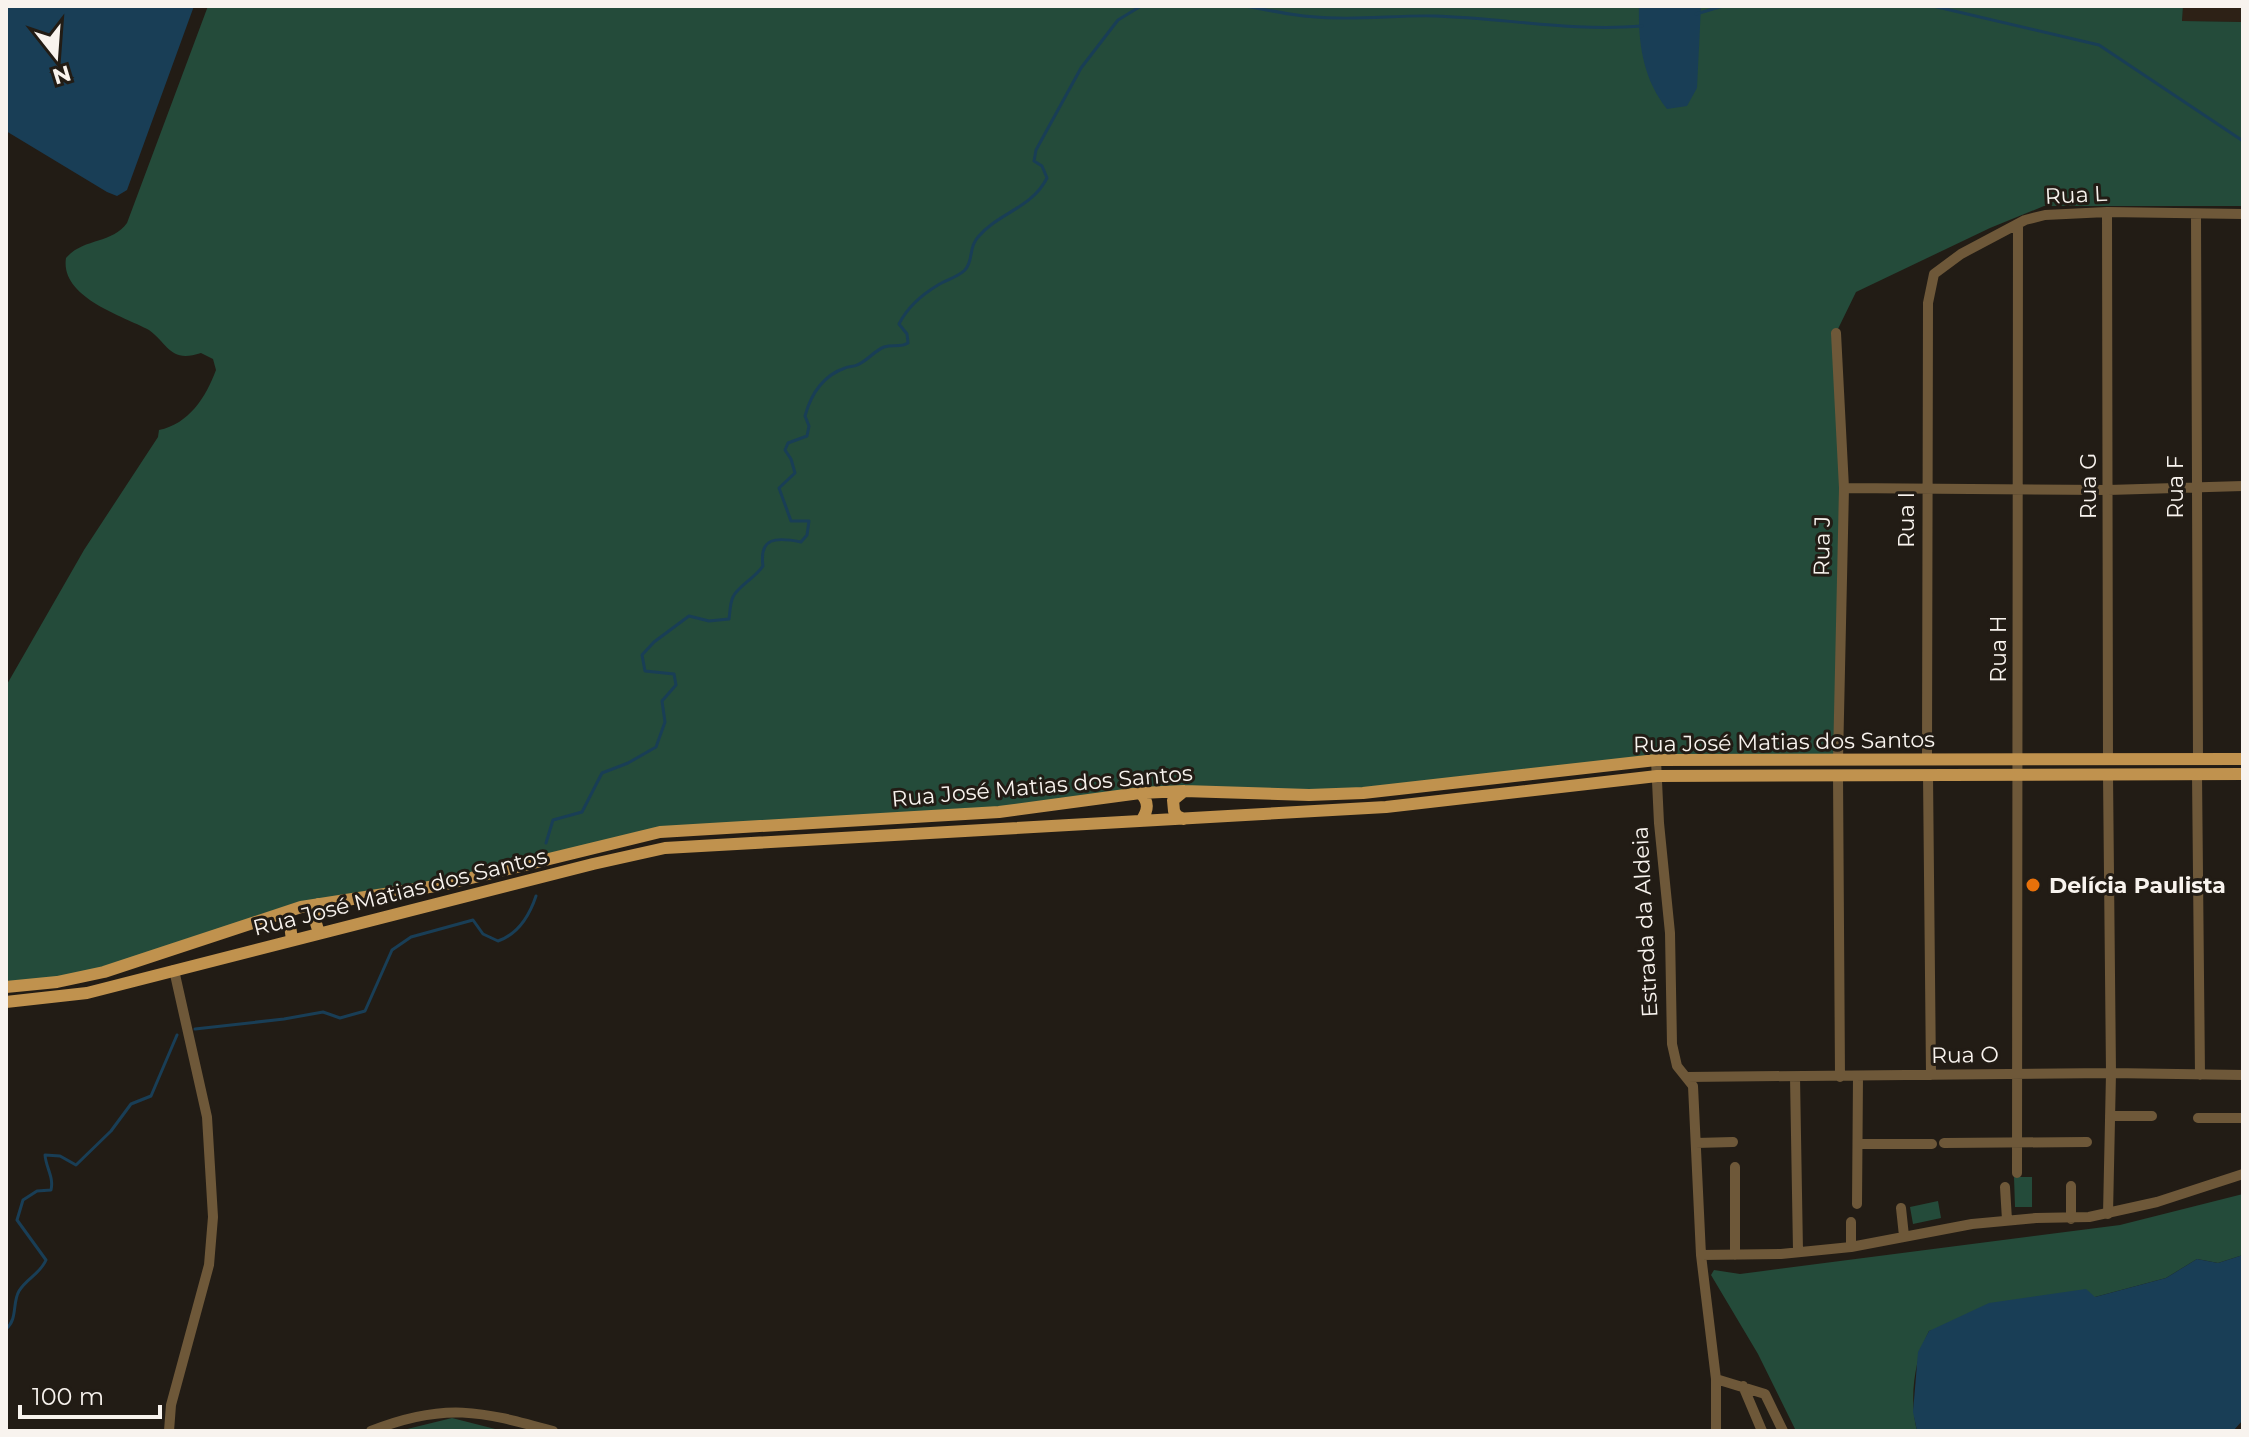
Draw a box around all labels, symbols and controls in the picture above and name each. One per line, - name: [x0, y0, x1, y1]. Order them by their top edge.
- north arrow: [16, 16, 96, 96]
- text: N: [49, 59, 74, 90]
- street label: Rua L: [2044, 180, 2108, 210]
- street label: Rua G: [2075, 453, 2102, 519]
- street label: Rua F: [2162, 455, 2189, 519]
- street label: Rua I: [1893, 492, 1920, 548]
- street label: Rua J: [1808, 516, 1836, 576]
- street label: Rua H: [1985, 615, 2012, 683]
- street label: Rua José Matias dos Santos: [1633, 726, 1935, 758]
- street label: Rua José Matias dos Santos: [890, 759, 1194, 813]
- street label: Estrada da Aldeia: [1627, 826, 1663, 1018]
- street label: Rua José Matias dos Santos: [250, 842, 550, 942]
- place label: Delícia Paulista: [2049, 872, 2226, 899]
- marker: Delícia Paulista: [2024, 876, 2042, 894]
- street label: Rua O: [1931, 1041, 1999, 1069]
- scale bar: [20, 1369, 160, 1419]
- text: 100 m: [32, 1382, 104, 1411]

